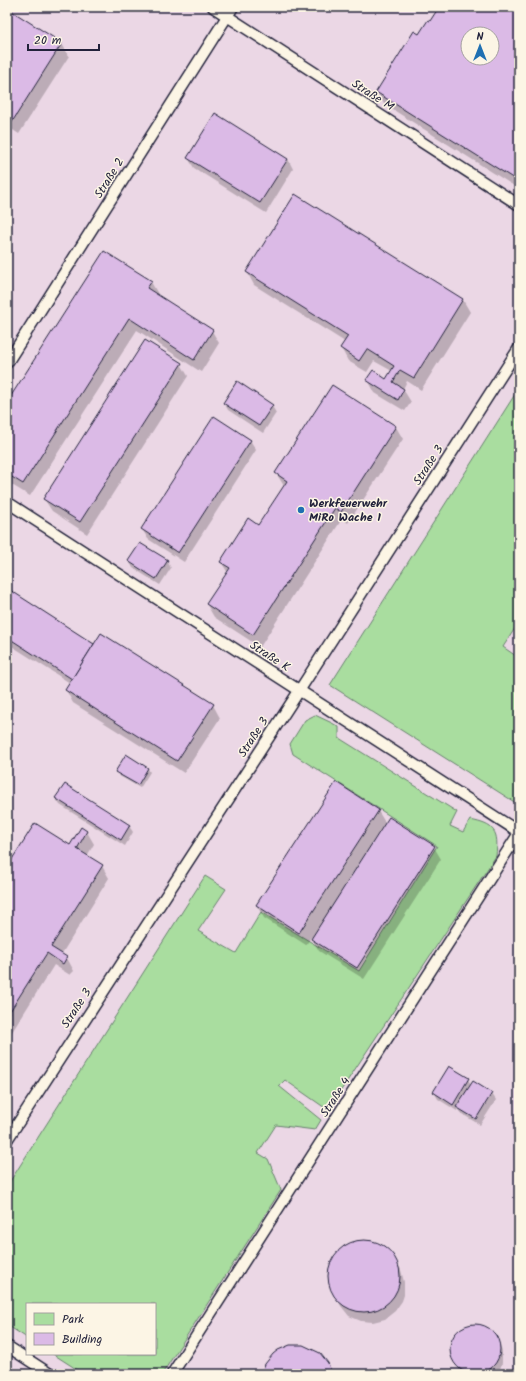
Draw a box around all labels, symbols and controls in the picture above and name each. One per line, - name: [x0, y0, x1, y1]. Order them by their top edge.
- scale bar: [28, 26, 99, 52]
- north arrow: [460, 26, 500, 66]
- text: N: [477, 28, 484, 46]
- text: 20 m: [34, 31, 62, 50]
- street label: Straße M: [348, 75, 398, 117]
- street label: Straße 2: [89, 154, 129, 202]
- street label: Straße 3: [408, 441, 449, 489]
- place label: Werkfeuerwehr MiRo Wache 1: [309, 494, 388, 527]
- marker: Werkfeuerwehr MiRo Wache 1: [296, 505, 306, 515]
- street label: Straße K: [246, 636, 295, 677]
- street label: Straße 3: [233, 713, 274, 761]
- street label: Straße 3: [56, 984, 97, 1032]
- street label: Straße 4: [315, 1073, 356, 1121]
- legend: [26, 1303, 156, 1355]
- text: Park: [62, 1310, 84, 1329]
- text: Building: [62, 1330, 102, 1349]

